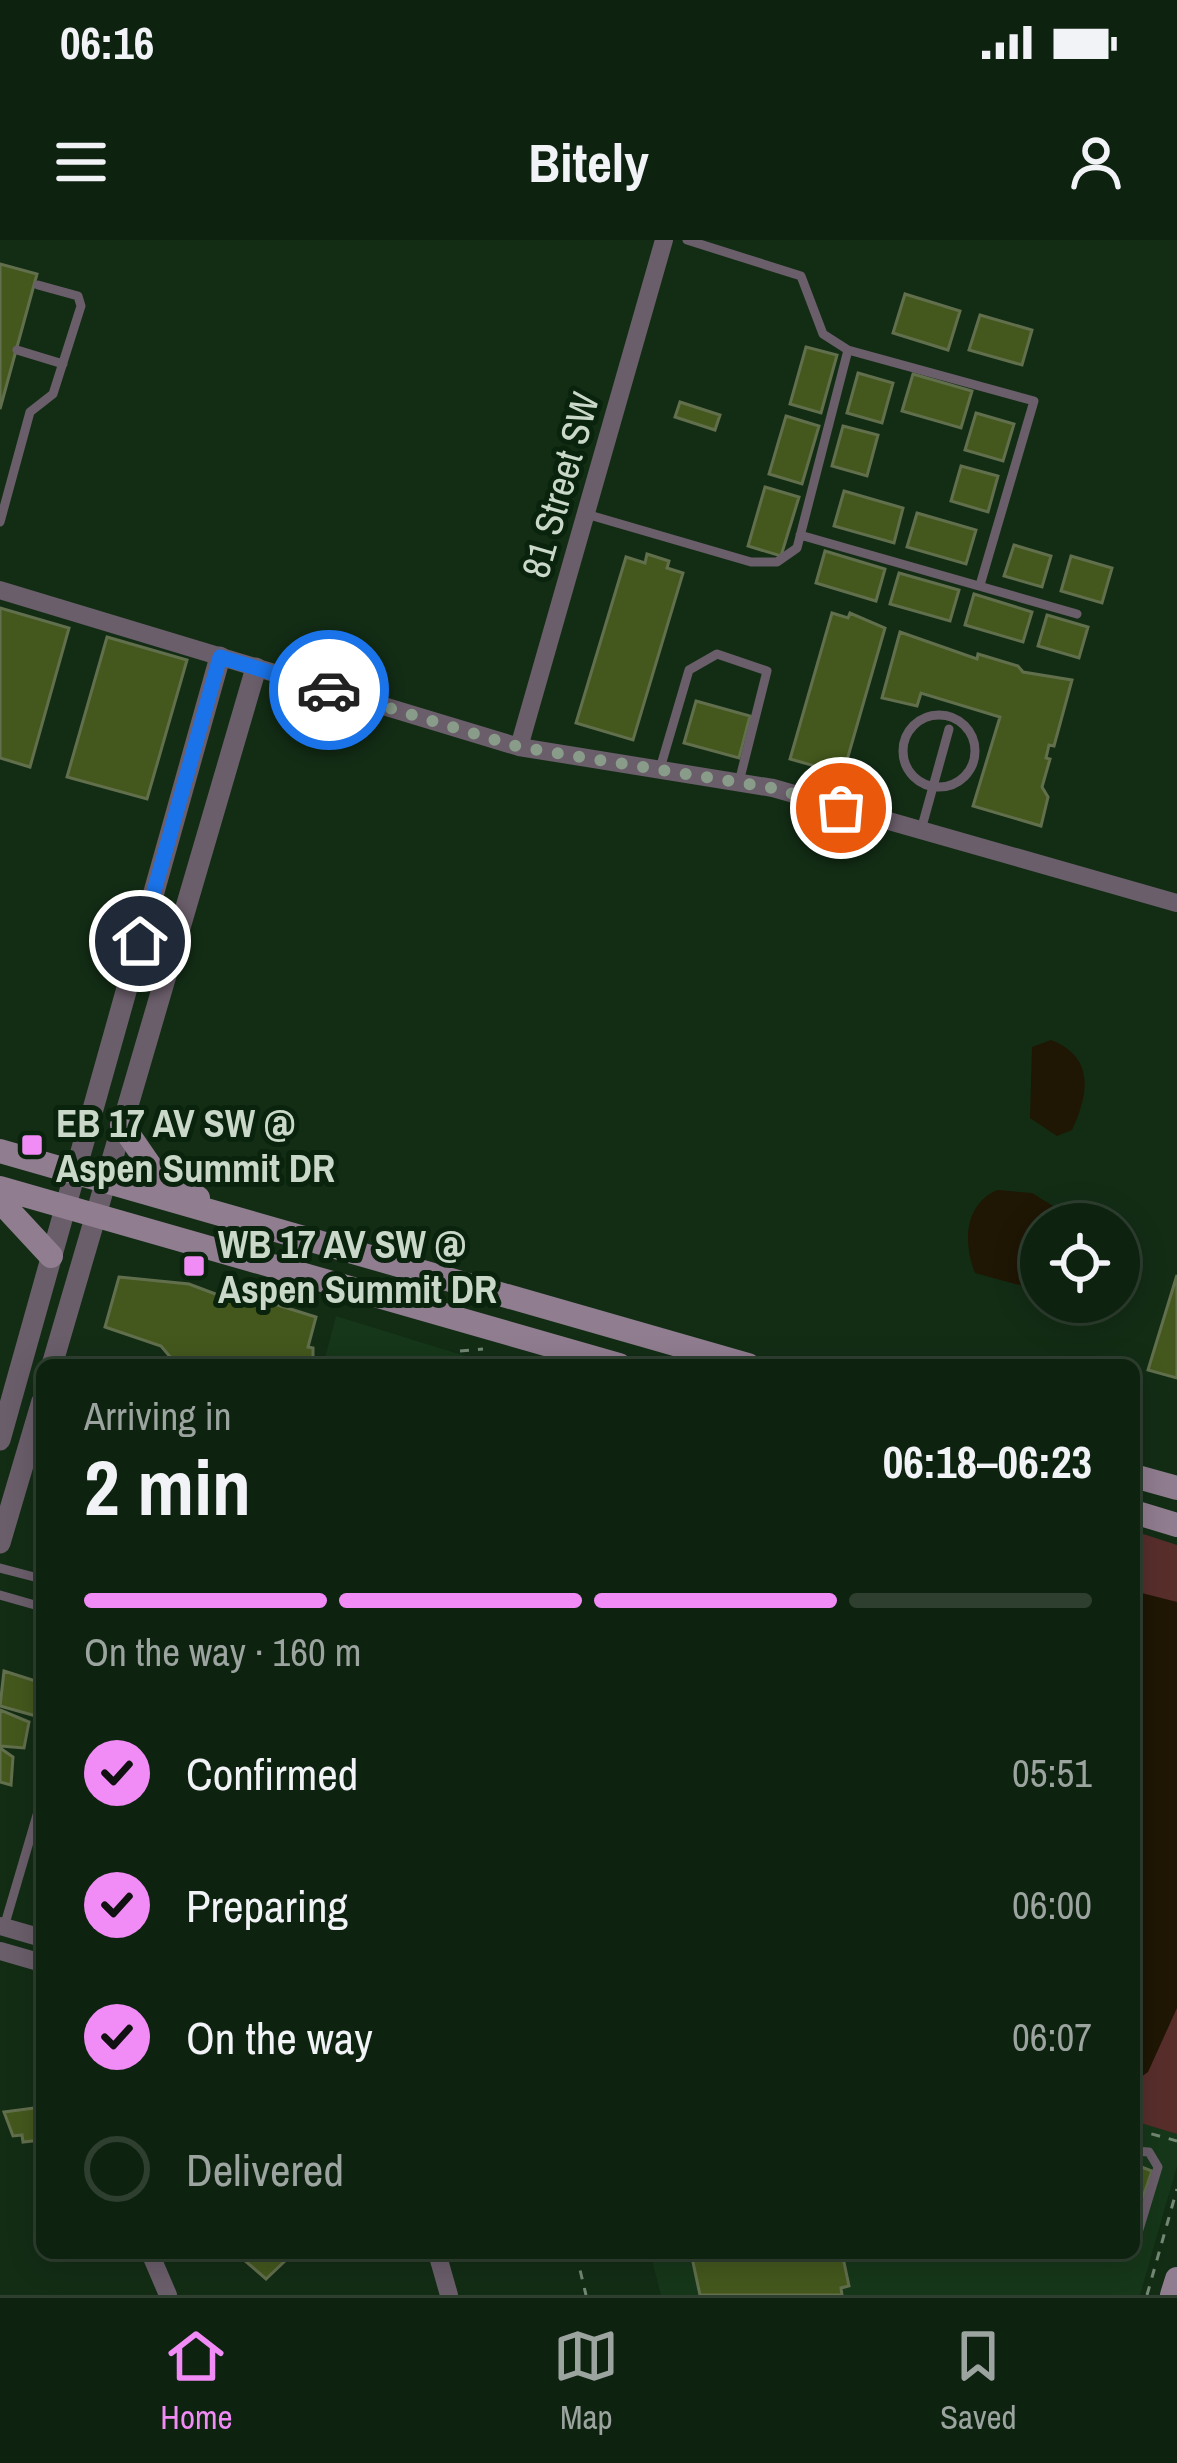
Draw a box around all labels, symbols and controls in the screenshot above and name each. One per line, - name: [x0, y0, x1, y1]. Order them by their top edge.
- text: 06:16: [60, 12, 154, 73]
- text: Bitely: [528, 126, 649, 199]
- icon: menu: [48, 129, 114, 195]
- icon: person: [1063, 129, 1129, 195]
- street label: 81 Street SW: [509, 386, 611, 584]
- courier: [269, 630, 389, 750]
- icon: car: [296, 657, 362, 723]
- pin: [790, 757, 892, 859]
- icon: bag: [808, 775, 874, 841]
- pin: [89, 890, 191, 992]
- icon: home: [107, 908, 173, 974]
- place label: EB 17 AV SW @ Aspen Summit DR: [56, 1097, 335, 1194]
- marker: EB 17 AV SW @ Aspen Summit DR: [19, 1132, 45, 1158]
- map controls: [1020, 1203, 1140, 1323]
- button: locate: [1020, 1203, 1140, 1323]
- place label: WB 17 AV SW @ Aspen Summit DR: [218, 1218, 497, 1315]
- marker: WB 17 AV SW @ Aspen Summit DR: [181, 1253, 207, 1279]
- text: Arriving in: [84, 1390, 232, 1442]
- text: 06:18–06:23: [883, 1431, 1092, 1492]
- text: 2 min: [84, 1434, 251, 1539]
- text: On the way · 160 m: [84, 1626, 361, 1678]
- icon: check: [84, 1740, 150, 1806]
- text: Confirmed: [186, 1743, 358, 1804]
- text: 05:51: [1012, 1747, 1092, 1799]
- icon: check: [84, 1872, 150, 1938]
- text: Preparing: [186, 1875, 348, 1936]
- text: 06:00: [1012, 1879, 1092, 1931]
- icon: check: [84, 2004, 150, 2070]
- text: On the way: [186, 2007, 373, 2068]
- text: 06:07: [1012, 2011, 1092, 2063]
- text: Delivered: [186, 2139, 344, 2200]
- tab: Home: [160, 2323, 233, 2439]
- tab: Map: [553, 2323, 619, 2439]
- tab: Saved: [940, 2323, 1017, 2439]

